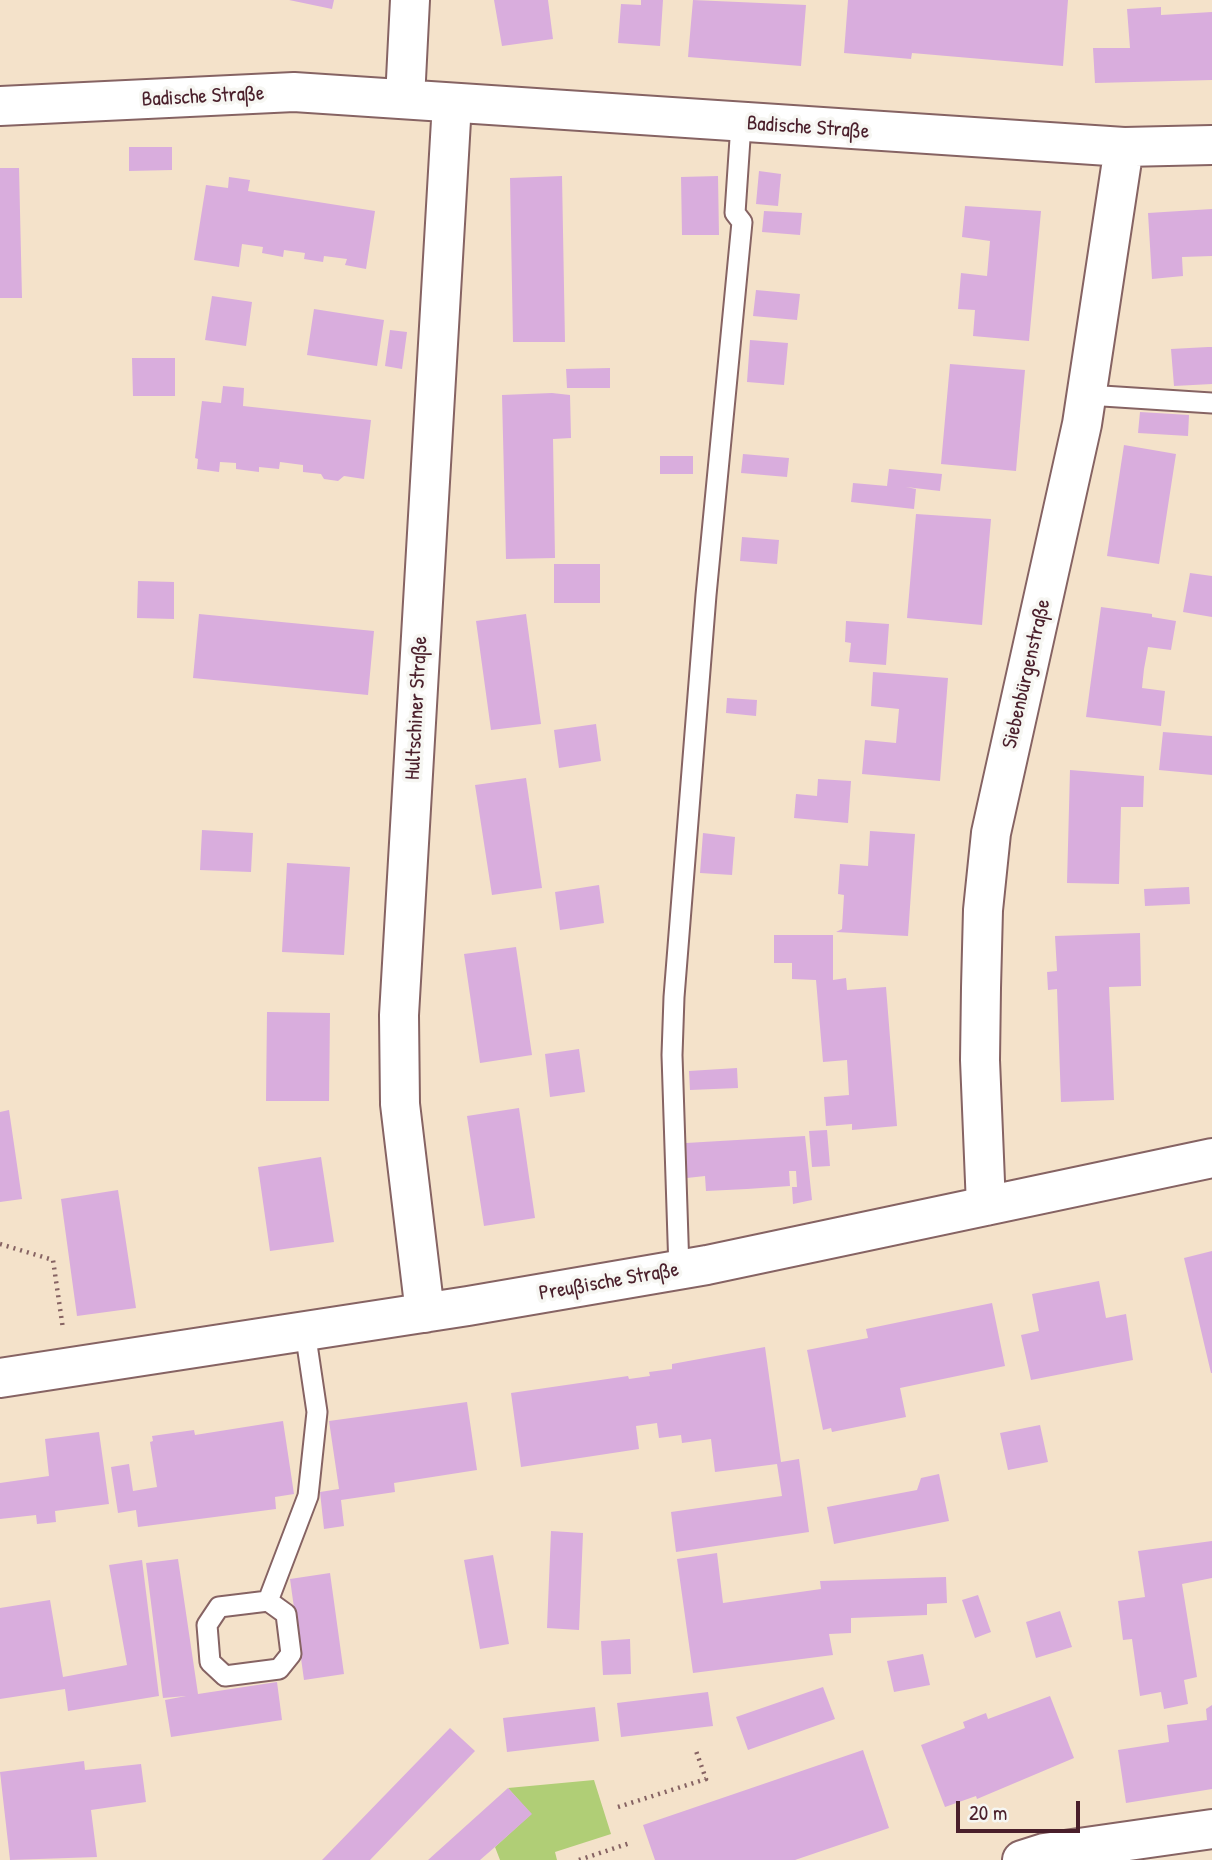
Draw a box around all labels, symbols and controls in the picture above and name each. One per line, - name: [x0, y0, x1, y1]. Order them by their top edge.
- street label: Badische Straße: [141, 81, 265, 113]
- street label: Badische Straße: [746, 111, 870, 145]
- street label: Siebenbürgenstraße: [998, 597, 1056, 751]
- street label: Hultschiner Straße: [401, 635, 433, 781]
- street label: Preußische Straße: [537, 1257, 681, 1307]
- scale bar: [960, 1786, 1084, 1830]
- text: 20 m: [969, 1798, 1007, 1827]

